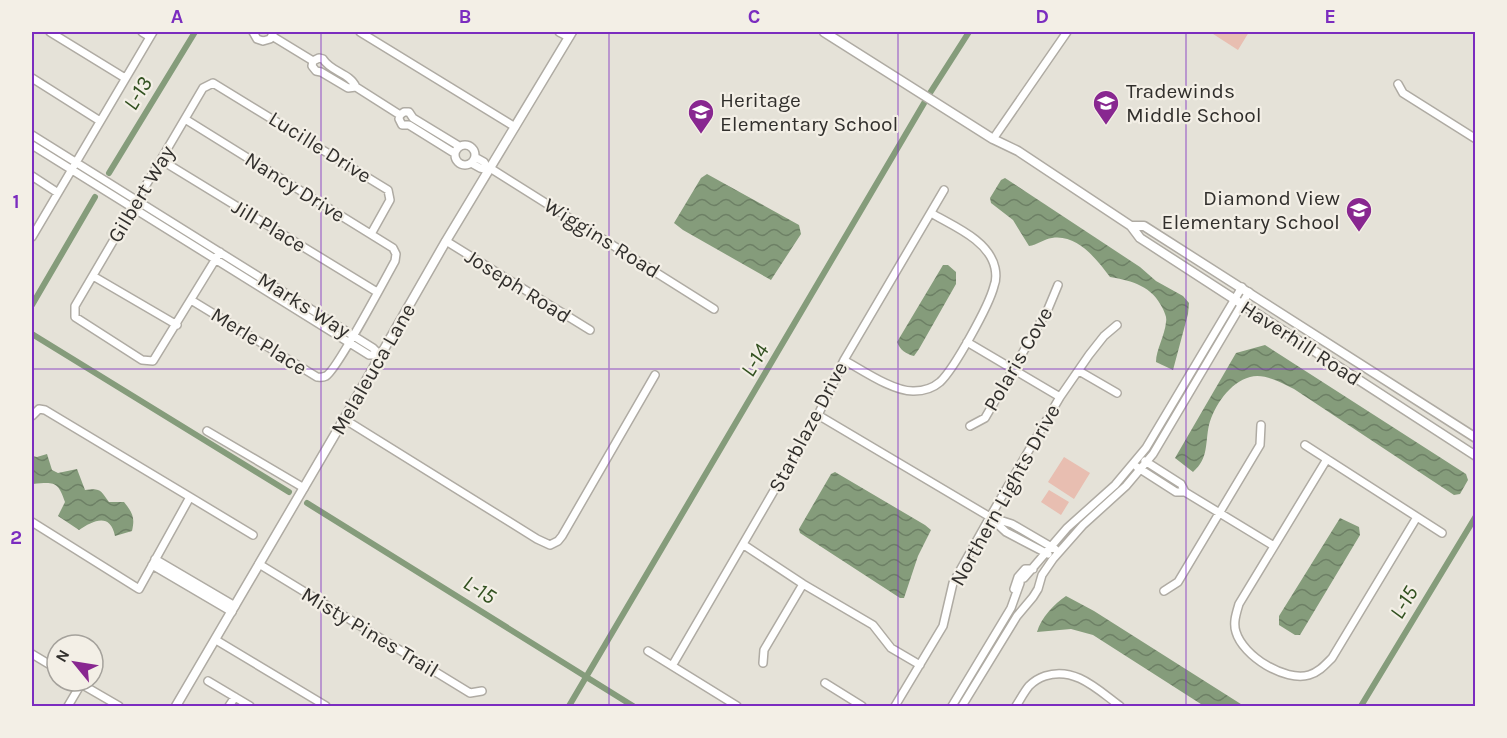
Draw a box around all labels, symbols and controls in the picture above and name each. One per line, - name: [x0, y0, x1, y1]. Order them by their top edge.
- text: A: [171, 5, 184, 28]
- text: B: [459, 5, 471, 28]
- text: C: [748, 5, 760, 28]
- text: D: [1035, 5, 1049, 28]
- text: E: [1324, 5, 1336, 28]
- water label: L-13: [118, 72, 158, 115]
- place label: Tradewinds Middle School: [1126, 79, 1262, 127]
- place label: Heritage Elementary School: [720, 88, 898, 136]
- school or university icon: Tradewinds Middle School: [1091, 88, 1121, 126]
- school or university icon: Heritage Elementary School: [686, 97, 716, 135]
- street label: Lucille Drive: [264, 106, 376, 188]
- street label: Gilbert Way: [103, 141, 179, 247]
- street label: Nancy Drive: [241, 147, 349, 227]
- place label: Diamond View Elementary School: [1162, 186, 1340, 234]
- text: 1: [12, 190, 20, 213]
- street label: Wiggins Road: [540, 193, 664, 283]
- street label: Jill Place: [228, 195, 310, 257]
- school or university icon: Diamond View Elementary School: [1344, 195, 1374, 233]
- street label: Joseph Road: [461, 244, 575, 328]
- street label: Marks Way: [253, 267, 355, 343]
- street label: Haverhill Road: [1236, 295, 1366, 391]
- street label: Melaleuca Lane: [326, 299, 420, 439]
- street label: Merle Place: [207, 302, 311, 380]
- street label: Polaris Cove: [979, 303, 1057, 415]
- water label: L-14: [735, 339, 775, 382]
- street label: Starblaze Drive: [764, 358, 852, 496]
- street label: Northern Lights Drive: [945, 400, 1065, 590]
- text: 2: [10, 526, 22, 549]
- water label: L-15: [458, 570, 501, 610]
- water label: L-15: [1384, 581, 1424, 624]
- street label: Misty Pines Trail: [297, 582, 443, 682]
- north arrow: [45, 633, 105, 693]
- text: N: [51, 646, 74, 665]

